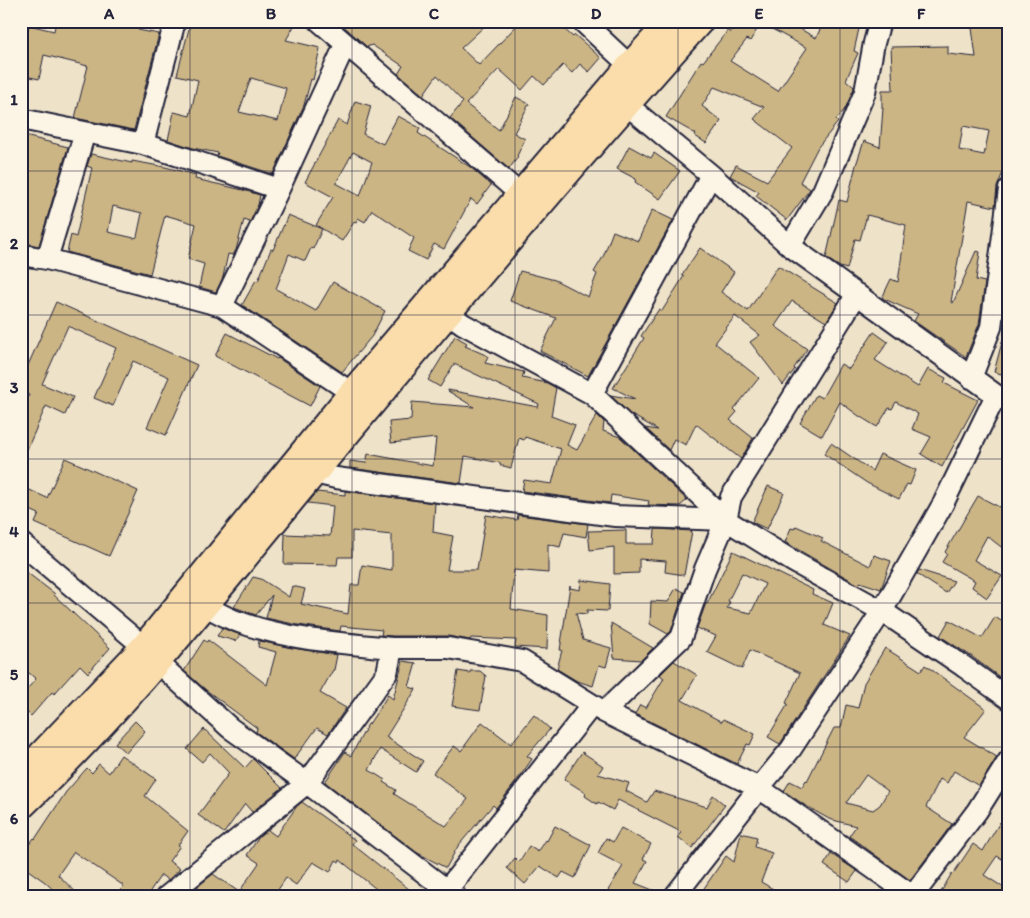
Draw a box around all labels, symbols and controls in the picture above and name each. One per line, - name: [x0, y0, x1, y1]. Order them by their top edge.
- text: A: [103, 4, 115, 23]
- text: B: [266, 4, 277, 23]
- text: C: [429, 4, 440, 23]
- text: D: [591, 4, 602, 23]
- text: E: [755, 4, 764, 23]
- text: F: [917, 4, 926, 23]
- text: 1: [10, 90, 18, 109]
- text: 2: [10, 234, 19, 253]
- text: 3: [10, 378, 19, 397]
- text: 4: [9, 522, 19, 541]
- text: 5: [10, 665, 19, 684]
- text: 6: [10, 809, 19, 828]

